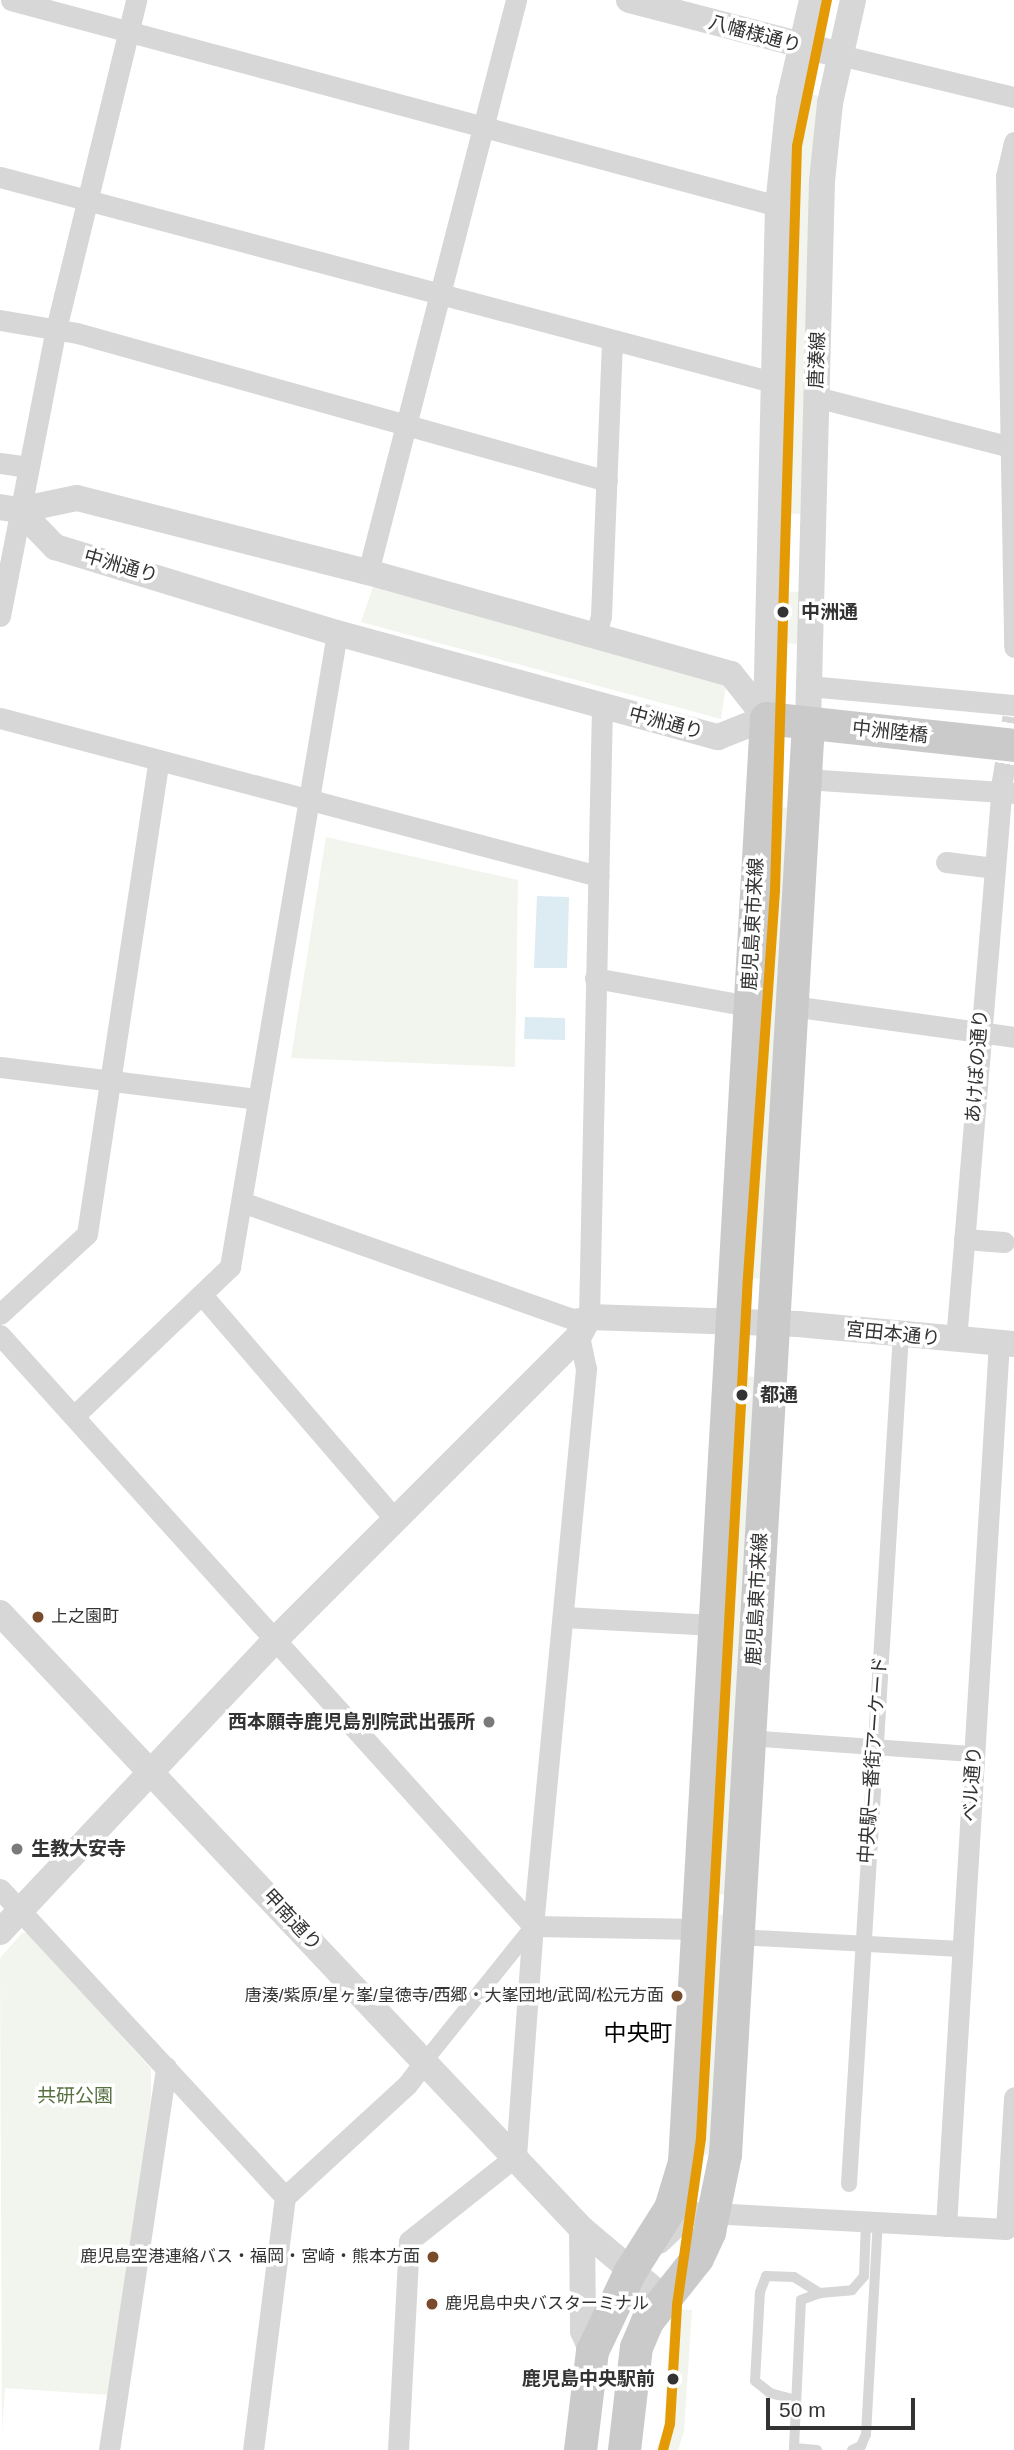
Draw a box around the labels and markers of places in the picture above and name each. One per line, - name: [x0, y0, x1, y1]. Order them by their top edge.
- marker: 中洲通: [771, 600, 795, 624]
- place label: 中洲通: [801, 601, 858, 623]
- marker: 都通: [730, 1383, 754, 1407]
- place label: 都通: [760, 1384, 798, 1406]
- place label: 上之園町: [51, 1607, 119, 1627]
- marker: 上之園町: [31, 1610, 45, 1624]
- place label: 西本願寺鹿児島別院武出張所: [228, 1711, 475, 1733]
- marker: 西本願寺鹿児島別院武出張所: [481, 1714, 497, 1730]
- place label: 生教大安寺: [31, 1838, 126, 1860]
- marker: 生教大安寺: [9, 1841, 25, 1857]
- place label: 唐湊/紫原/星ヶ峯/皇徳寺/西郷・大峯団地/武岡/松元方面: [245, 1986, 664, 2006]
- marker: 唐湊/紫原/星ヶ峯/皇徳寺/西郷・大峯団地/武岡/松元方面: [670, 1989, 684, 2003]
- place label: 鹿児島空港連絡バス・福岡・宮崎・熊本方面: [80, 2247, 420, 2267]
- marker: 鹿児島空港連絡バス・福岡・宮崎・熊本方面: [426, 2250, 440, 2264]
- place label: 鹿児島中央バスターミナル: [445, 2294, 649, 2314]
- marker: 鹿児島中央バスターミナル: [425, 2297, 439, 2311]
- marker: 鹿児島中央駅前: [661, 2367, 685, 2391]
- place label: 鹿児島中央駅前: [522, 2368, 655, 2390]

